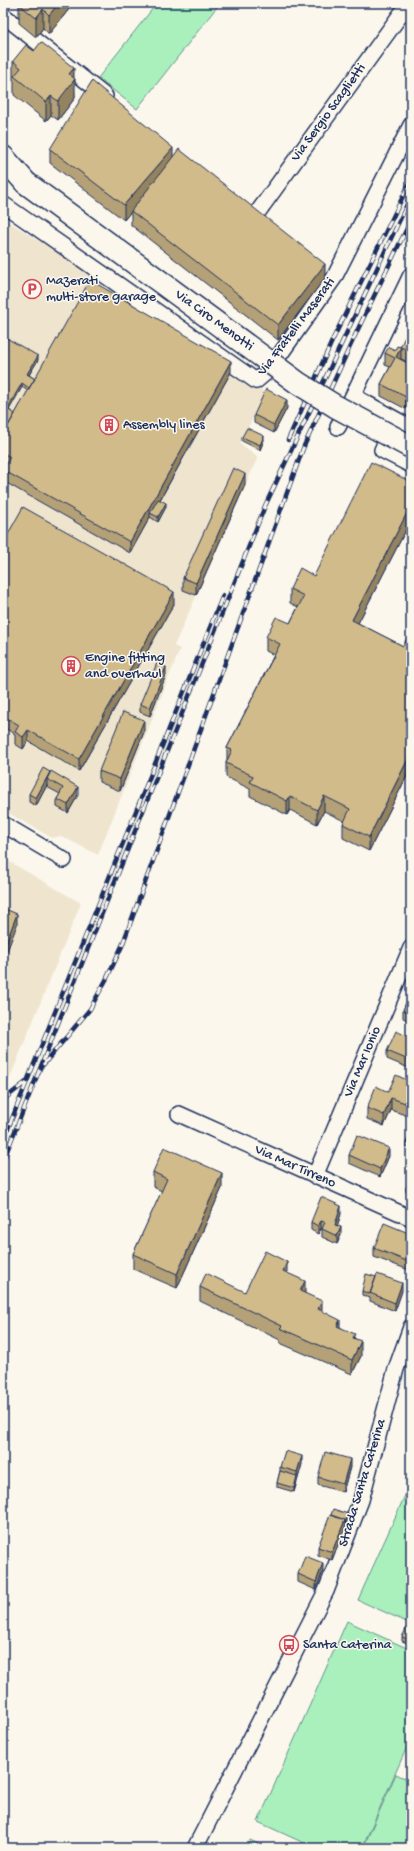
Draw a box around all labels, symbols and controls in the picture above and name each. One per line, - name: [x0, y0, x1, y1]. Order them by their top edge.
- street label: Via Sergio Scaglietti: [287, 61, 370, 166]
- place label: Mazerati multi-store garage: [46, 273, 157, 306]
- street label: Via Fratelli Maserati: [254, 275, 339, 380]
- parking icon: Mazerati multi-store garage: [21, 278, 43, 300]
- street label: Via Ciro Menotti: [170, 286, 257, 355]
- building icon: Assembly lines: [98, 414, 120, 436]
- place label: Assembly lines: [123, 417, 205, 434]
- place label: Engine fitting and overhaul: [85, 650, 165, 683]
- building icon: Engine fitting and overhaul: [60, 655, 82, 677]
- street label: Via Mar Ionio: [340, 1024, 386, 1101]
- street label: Via Mar Tirreno: [251, 1141, 338, 1192]
- street label: Strada Santa Caterina: [335, 1416, 391, 1549]
- bus stop icon: Santa Caterina: [278, 1634, 300, 1656]
- place label: Santa Caterina: [303, 1637, 393, 1654]

